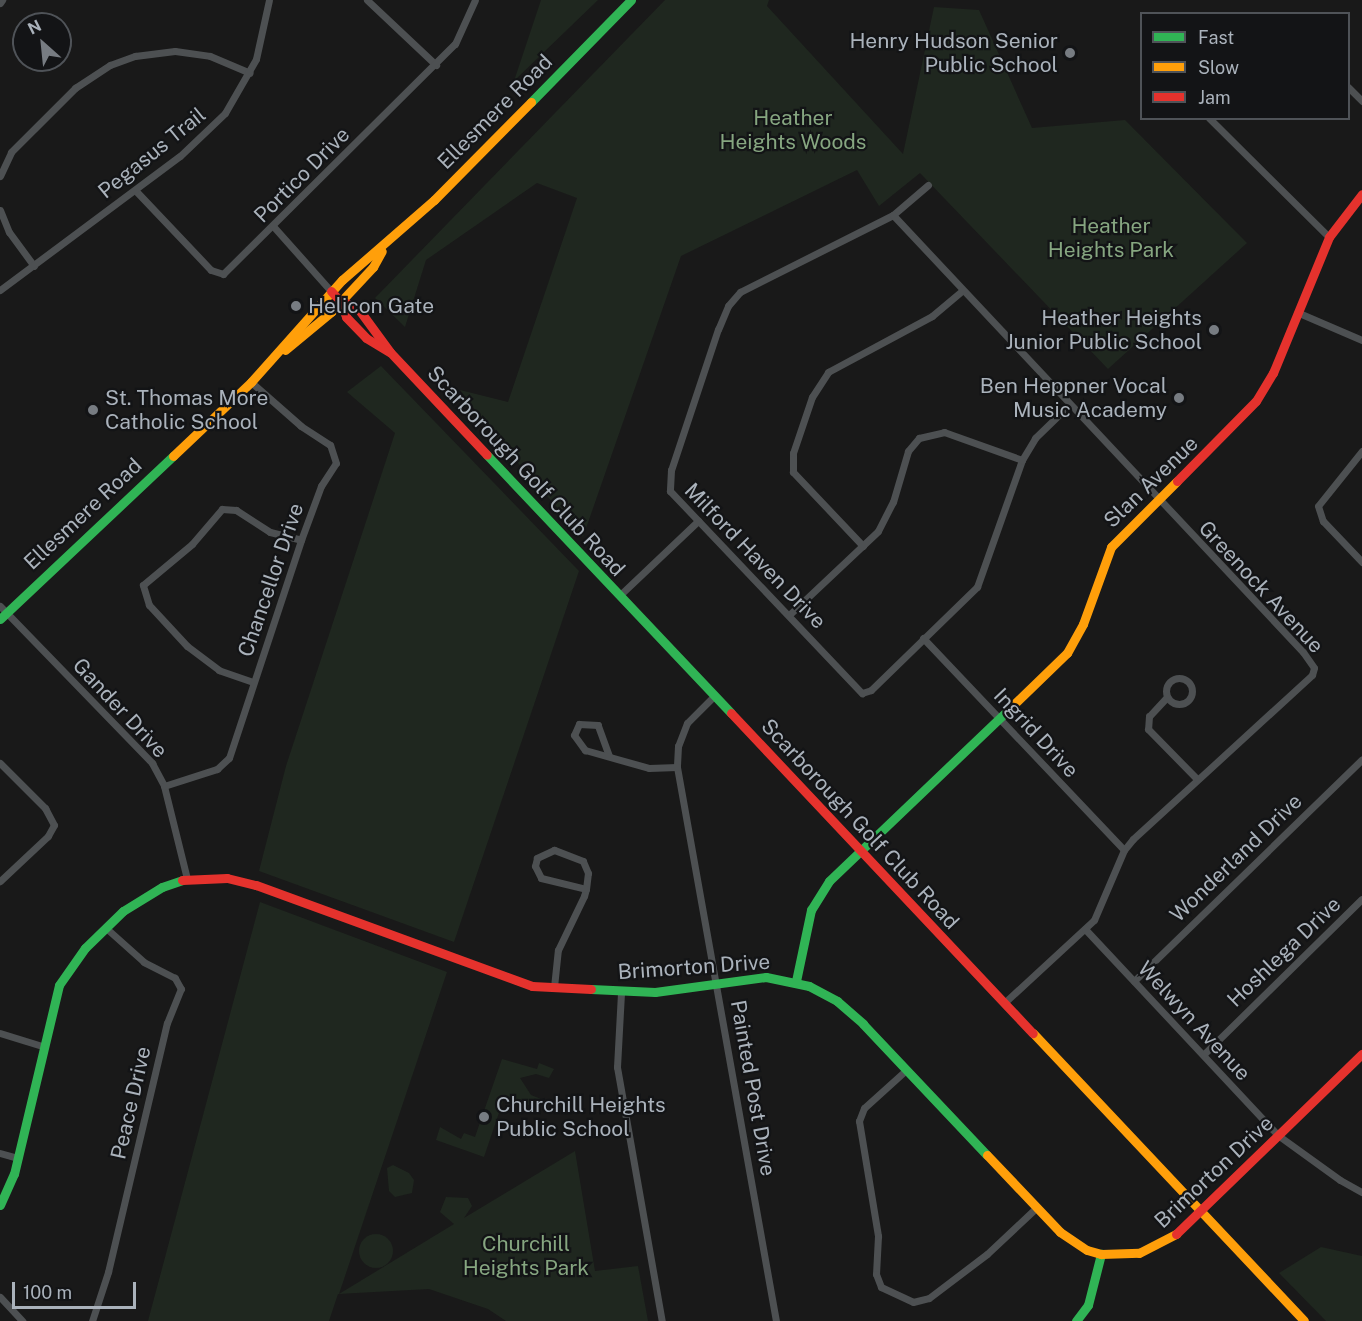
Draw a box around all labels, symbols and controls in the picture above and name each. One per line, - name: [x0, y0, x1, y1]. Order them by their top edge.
- north arrow: [12, 12, 72, 72]
- legend: [1140, 12, 1350, 120]
- text: N: [25, 16, 44, 39]
- text: Fast: [1198, 27, 1234, 48]
- place label: Henry Hudson Senior Public School: [849, 28, 1058, 78]
- marker: Henry Hudson Senior Public School: [1063, 46, 1077, 60]
- street label: Ellesmere Road: [432, 49, 558, 175]
- text: Slow: [1198, 57, 1239, 78]
- text: Jam: [1198, 87, 1231, 108]
- street label: Pegasus Trail: [93, 102, 211, 204]
- park label: Heather Heights Woods: [719, 105, 867, 155]
- street label: Portico Drive: [249, 122, 355, 228]
- park label: Heather Heights Park: [1048, 213, 1174, 263]
- place label: Helicon Gate: [308, 293, 434, 319]
- marker: Helicon Gate: [289, 299, 303, 313]
- place label: Heather Heights Junior Public School: [1005, 305, 1202, 355]
- marker: Heather Heights Junior Public School: [1207, 323, 1221, 337]
- street label: Scarborough Golf Club Road: [422, 361, 630, 581]
- place label: Ben Heppner Vocal Music Academy: [979, 373, 1167, 423]
- place label: St. Thomas More Catholic School: [105, 385, 269, 435]
- marker: Ben Heppner Vocal Music Academy: [1172, 391, 1186, 405]
- marker: St. Thomas More Catholic School: [86, 403, 100, 417]
- street label: Slan Avenue: [1099, 431, 1203, 533]
- street label: Ellesmere Road: [19, 453, 147, 575]
- street label: Milford Haven Drive: [679, 478, 831, 634]
- street label: Chancellor Drive: [233, 500, 309, 660]
- street label: Greenock Avenue: [1193, 516, 1329, 658]
- street label: Gander Drive: [67, 653, 173, 763]
- street label: Ingrid Drive: [988, 683, 1084, 783]
- street label: Scarborough Golf Club Road: [756, 714, 964, 934]
- street label: Wonderland Drive: [1165, 789, 1307, 927]
- street label: Hoshlega Drive: [1222, 892, 1346, 1012]
- street label: Brimorton Drive: [617, 949, 771, 985]
- street label: Welwyn Avenue: [1132, 956, 1256, 1086]
- street label: Painted Post Drive: [725, 998, 781, 1178]
- street label: Peace Drive: [106, 1044, 156, 1162]
- place label: Churchill Heights Public School: [496, 1092, 666, 1142]
- marker: Churchill Heights Public School: [477, 1110, 491, 1124]
- street label: Brimorton Drive: [1150, 1111, 1278, 1233]
- park label: Churchill Heights Park: [463, 1231, 589, 1281]
- scale bar: [15, 1270, 140, 1308]
- text: 100 m: [23, 1282, 72, 1303]

